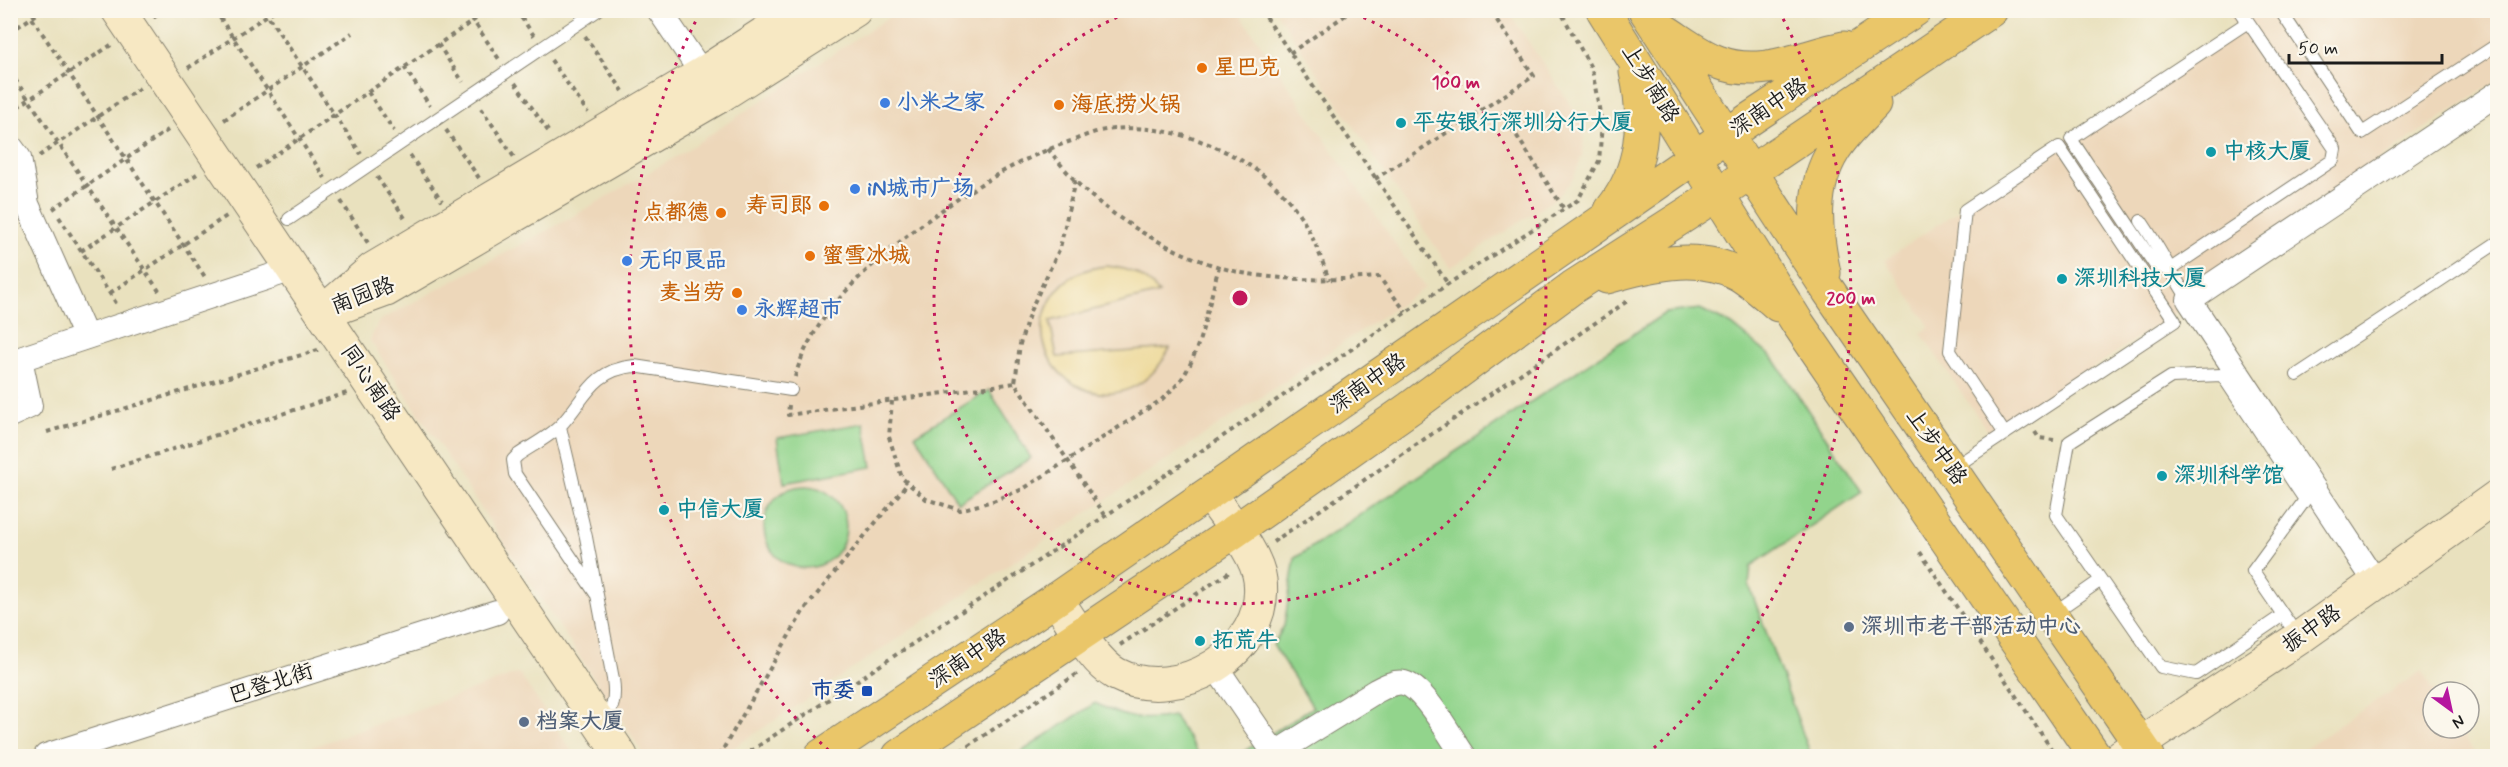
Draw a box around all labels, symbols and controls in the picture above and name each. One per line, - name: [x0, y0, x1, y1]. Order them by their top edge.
- scale bar: [2289, 27, 2442, 65]
- text: 50 m: [2298, 37, 2338, 61]
- street label: 上步南路: [1615, 39, 1685, 129]
- place label: 星巴克: [1214, 54, 1280, 82]
- marker: 星巴克: [1195, 61, 1209, 75]
- text: 100 m: [1432, 71, 1480, 95]
- street label: 深南中路: [1725, 72, 1813, 144]
- place label: 小米之家: [897, 89, 985, 117]
- place label: 海底捞火锅: [1071, 91, 1181, 119]
- marker: 小米之家: [878, 96, 892, 110]
- marker: 海底捞火锅: [1052, 98, 1066, 112]
- place label: 平安银行深圳分行大厦: [1413, 109, 1633, 137]
- marker: 平安银行深圳分行大厦: [1394, 116, 1408, 130]
- place label: 中核大厦: [2223, 138, 2311, 166]
- marker: 中核大厦: [2204, 145, 2218, 159]
- place label: iN城市广场: [867, 175, 975, 203]
- marker: iN城市广场: [848, 182, 862, 196]
- place label: 寿司郎: [746, 192, 812, 220]
- place label: 点都德: [643, 199, 709, 227]
- marker: 寿司郎: [817, 199, 831, 213]
- marker: 点都德: [714, 206, 728, 220]
- place label: 蜜雪冰城: [822, 242, 910, 270]
- place label: 无印良品: [639, 247, 727, 275]
- marker: 蜜雪冰城: [803, 249, 817, 263]
- marker: 无印良品: [620, 254, 634, 268]
- place label: 深圳科技大厦: [2074, 265, 2206, 293]
- street label: 南园路: [327, 271, 399, 321]
- marker: 深圳科技大厦: [2055, 272, 2069, 286]
- place label: 麦当劳: [659, 279, 725, 307]
- marker: 麦当劳: [730, 286, 744, 300]
- text: 200 m: [1826, 287, 1876, 311]
- centre of rings: [1230, 288, 1250, 308]
- place label: 永辉超市: [754, 296, 842, 324]
- marker: 永辉超市: [735, 303, 749, 317]
- street label: 同心南路: [334, 339, 406, 427]
- street label: 深南中路: [1324, 347, 1412, 421]
- street label: 上步中路: [1899, 403, 1973, 491]
- place label: 深圳科学馆: [2174, 462, 2284, 490]
- marker: 深圳科学馆: [2155, 469, 2169, 483]
- place label: 中信大厦: [676, 496, 764, 524]
- marker: 中信大厦: [657, 503, 671, 517]
- street label: 振中路: [2277, 599, 2347, 659]
- place label: 深圳市老干部活动中心: [1861, 613, 2081, 641]
- marker: 深圳市老干部活动中心: [1842, 620, 1856, 634]
- street label: 深南中路: [924, 623, 1012, 695]
- place label: 拓荒牛: [1212, 627, 1278, 655]
- marker: 拓荒牛: [1193, 634, 1207, 648]
- street label: 巴登北街: [225, 657, 317, 711]
- place label: 市委: [811, 677, 855, 705]
- north arrow: [2421, 680, 2481, 740]
- marker: 市委: [860, 684, 874, 698]
- place label: 档案大厦: [536, 708, 624, 736]
- text: N: [2448, 710, 2469, 733]
- marker: 档案大厦: [517, 715, 531, 729]

